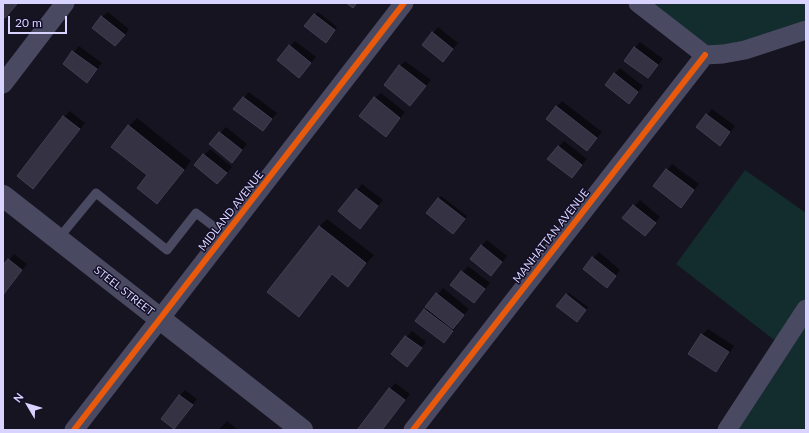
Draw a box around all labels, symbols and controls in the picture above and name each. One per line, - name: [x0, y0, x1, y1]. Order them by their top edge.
- scale bar: [10, 8, 69, 34]
- text: 20 m: [15, 15, 42, 30]
- street label: MIDLAND AVENUE: [196, 168, 266, 254]
- street label: MANHATTAN AVENUE: [510, 186, 592, 286]
- street label: STEEL STREET: [91, 264, 157, 318]
- north arrow: [8, 385, 48, 425]
- text: N: [10, 390, 26, 405]

